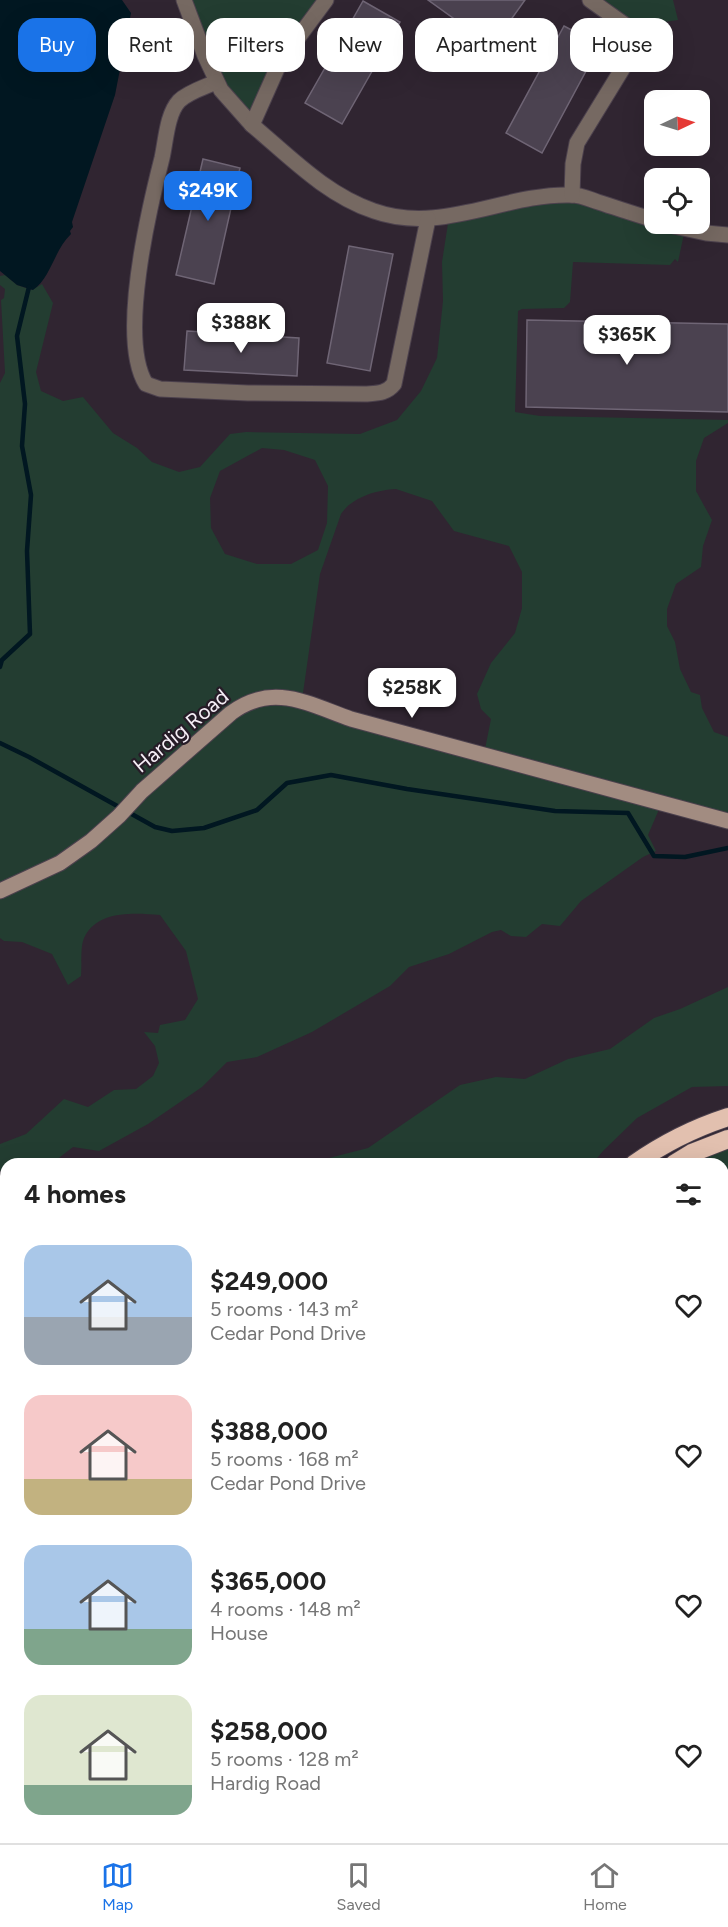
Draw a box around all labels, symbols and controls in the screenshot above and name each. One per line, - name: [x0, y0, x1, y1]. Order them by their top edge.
- chip: Buy: [18, 18, 96, 72]
- chip: Rent: [108, 18, 194, 72]
- chip: Filters: [206, 18, 305, 72]
- chip: New: [317, 18, 403, 72]
- chip: Apartment: [415, 18, 558, 72]
- chip: House: [570, 18, 673, 72]
- north arrow: [644, 90, 710, 156]
- map controls: [644, 90, 710, 234]
- button: locate: [644, 168, 710, 234]
- pin: $249K: [166, 171, 250, 222]
- text: $249K: [178, 178, 238, 202]
- pin: $388K: [199, 303, 283, 354]
- text: $388K: [211, 310, 271, 334]
- pin: $365K: [585, 315, 669, 366]
- text: $365K: [598, 322, 656, 346]
- pin: $258K: [370, 668, 454, 719]
- text: $258K: [382, 675, 442, 699]
- street label: Hardig Road: [128, 684, 233, 778]
- text: 4 homes: [24, 1178, 126, 1210]
- icon: filters: [672, 1178, 705, 1211]
- text: $249,000: [210, 1265, 328, 1297]
- icon: home: [72, 1269, 144, 1341]
- icon: heart: [672, 1289, 705, 1322]
- text: 5 rooms · 143 m²: [210, 1297, 358, 1321]
- text: Cedar Pond Drive: [210, 1321, 366, 1345]
- text: $388,000: [210, 1415, 328, 1447]
- icon: home: [72, 1419, 144, 1491]
- icon: heart: [672, 1439, 705, 1472]
- text: 5 rooms · 168 m²: [210, 1447, 359, 1471]
- text: Cedar Pond Drive: [210, 1471, 366, 1495]
- text: $365,000: [210, 1565, 326, 1597]
- icon: home: [72, 1569, 144, 1641]
- icon: heart: [672, 1589, 705, 1622]
- text: 4 rooms · 148 m²: [210, 1597, 361, 1621]
- text: House: [210, 1621, 268, 1645]
- text: $258,000: [210, 1715, 328, 1747]
- icon: home: [72, 1719, 144, 1791]
- icon: heart: [672, 1739, 705, 1772]
- text: 5 rooms · 128 m²: [210, 1747, 359, 1771]
- text: Hardig Road: [210, 1771, 321, 1795]
- tab: Map: [101, 1859, 134, 1914]
- tab: Saved: [337, 1859, 381, 1914]
- tab: Home: [583, 1859, 627, 1914]

